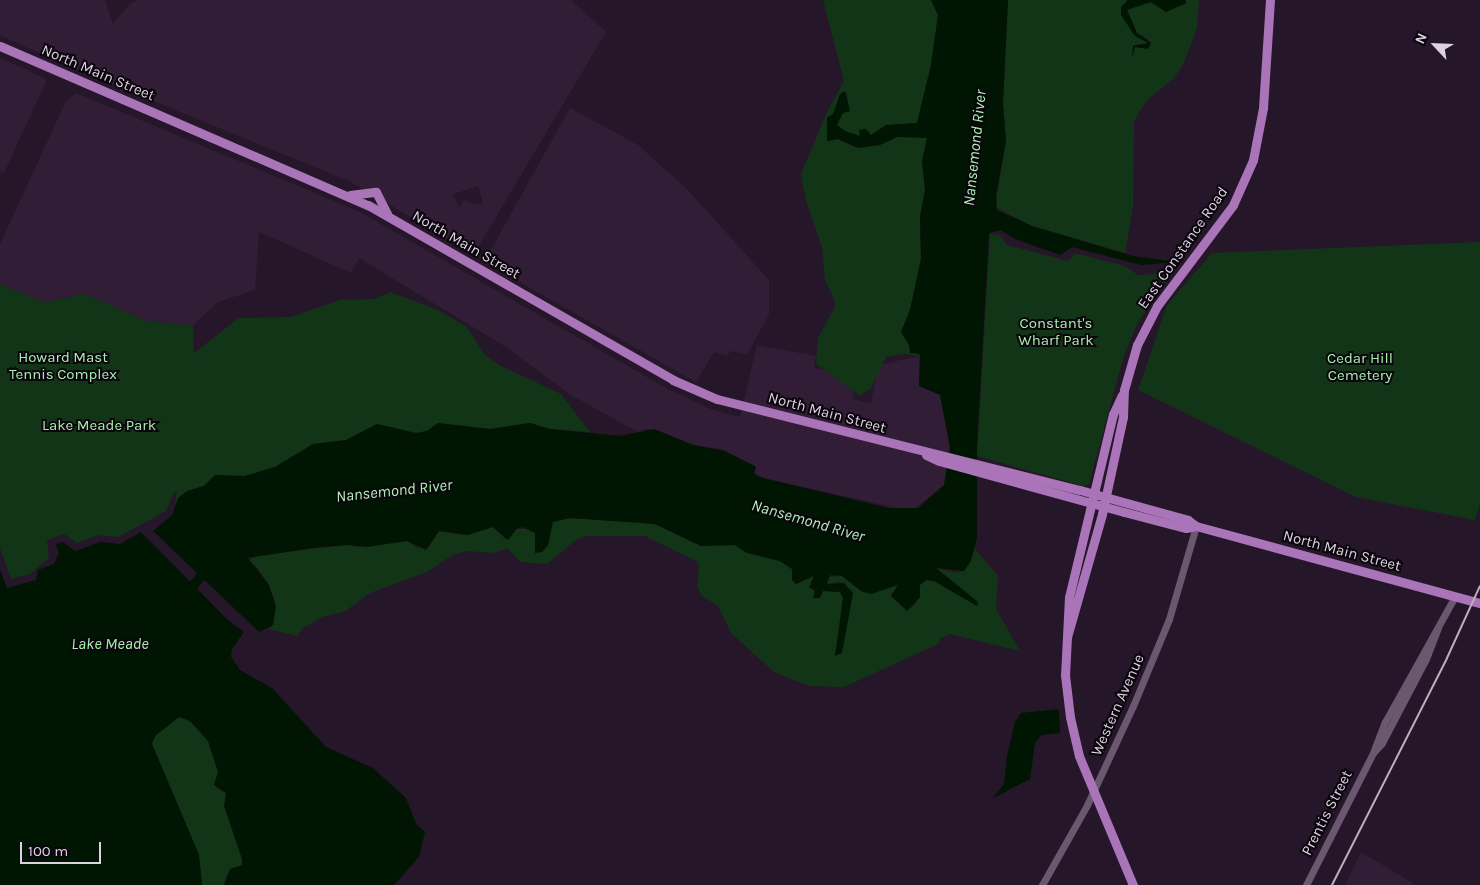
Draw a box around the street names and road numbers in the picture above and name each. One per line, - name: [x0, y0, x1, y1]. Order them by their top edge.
- street label: North Main Street: [39, 41, 157, 105]
- street label: East Constance Road: [1134, 184, 1232, 312]
- street label: North Main Street: [409, 207, 523, 283]
- street label: North Main Street: [766, 389, 888, 437]
- street label: North Main Street: [1281, 527, 1403, 575]
- street label: Western Avenue: [1088, 651, 1148, 759]
- street label: Prentis Street: [1298, 767, 1356, 859]

